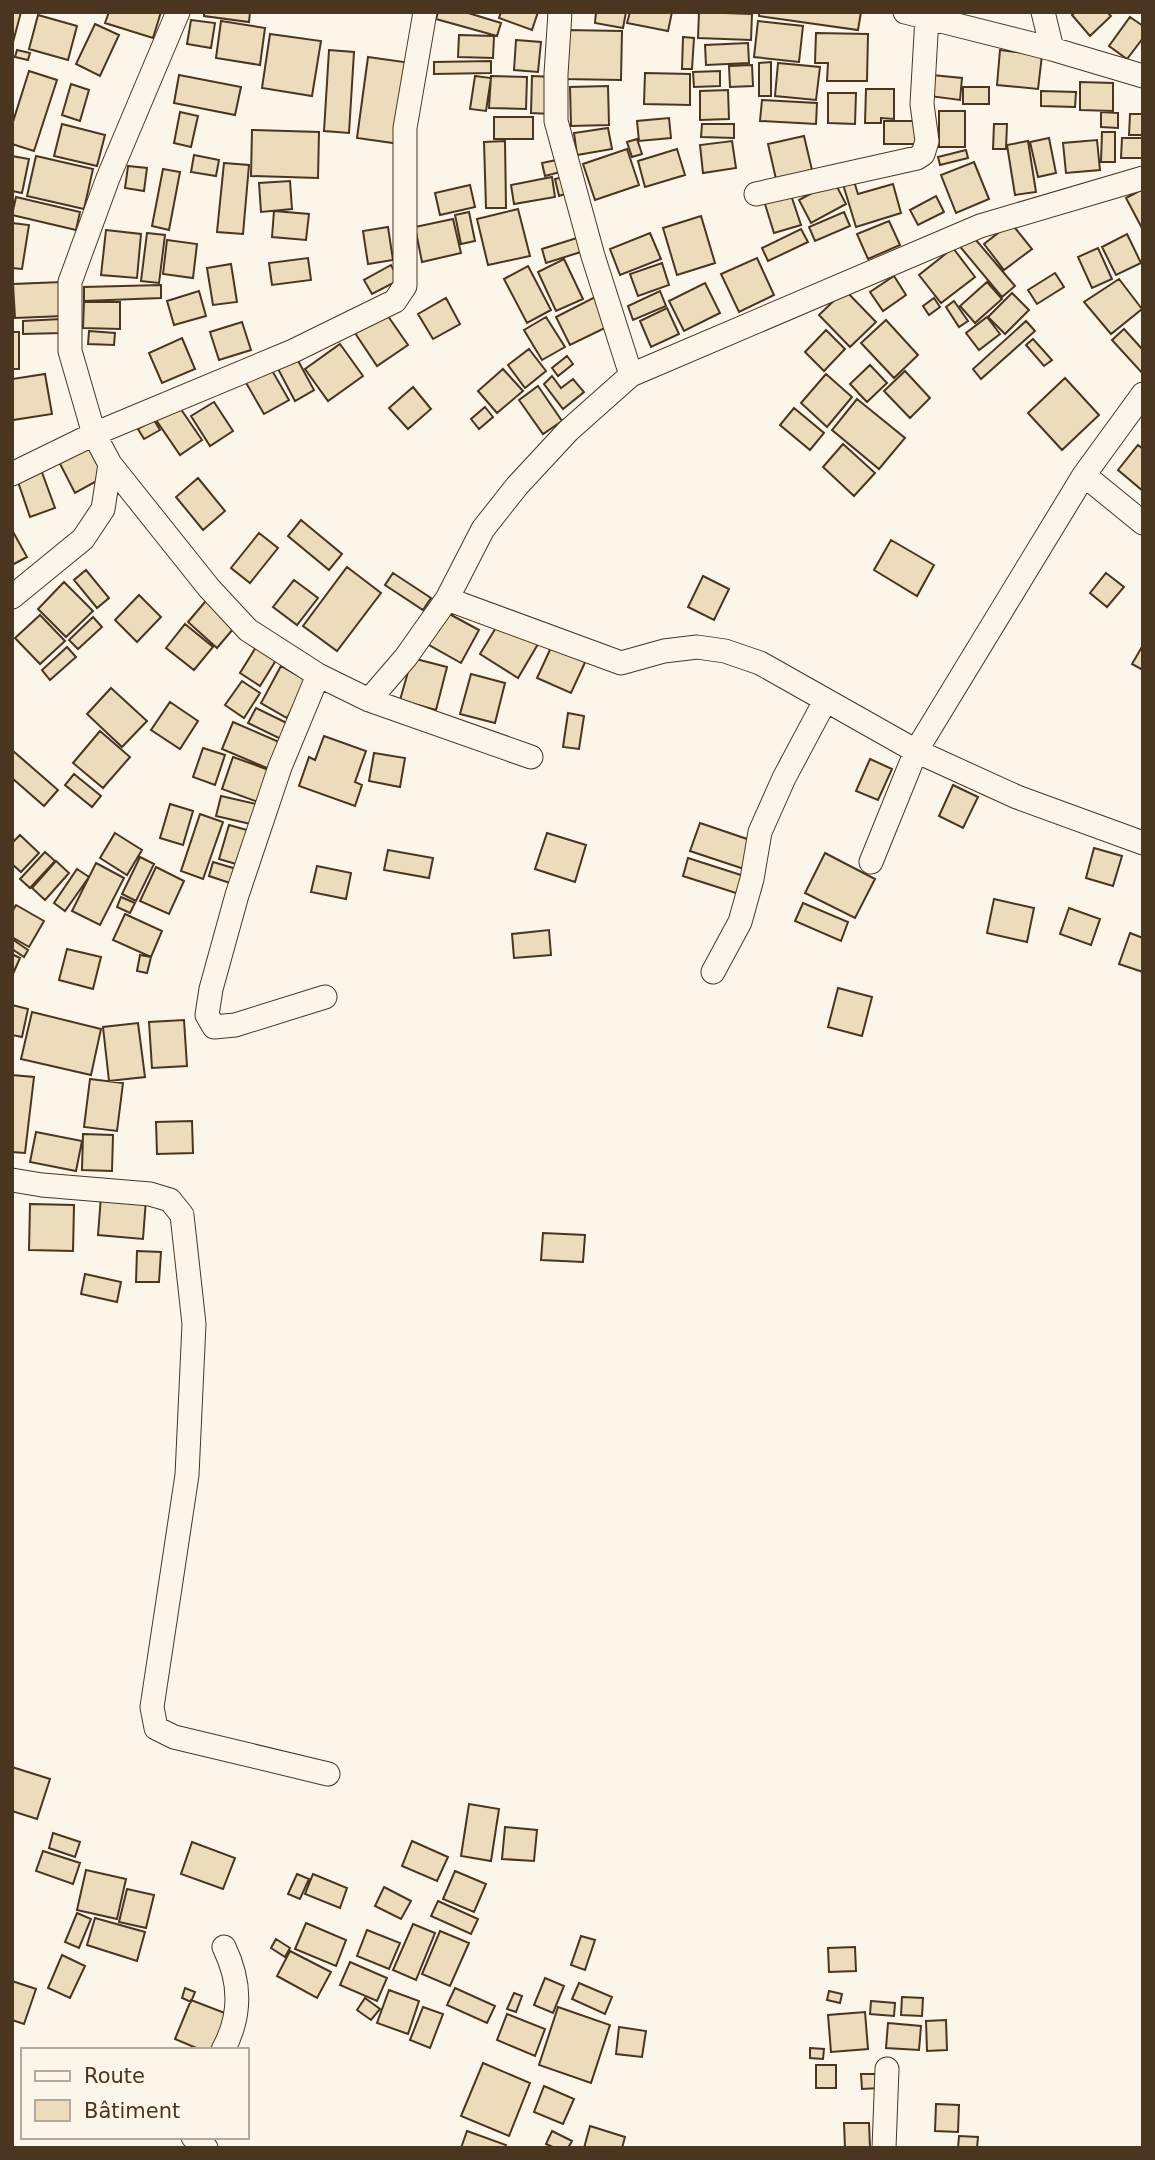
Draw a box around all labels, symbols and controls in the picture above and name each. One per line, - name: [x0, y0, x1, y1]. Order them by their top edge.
- legend: [21, 2048, 248, 2139]
- text: Route: [84, 2064, 145, 2088]
- text: Bâtiment: [84, 2099, 180, 2123]

